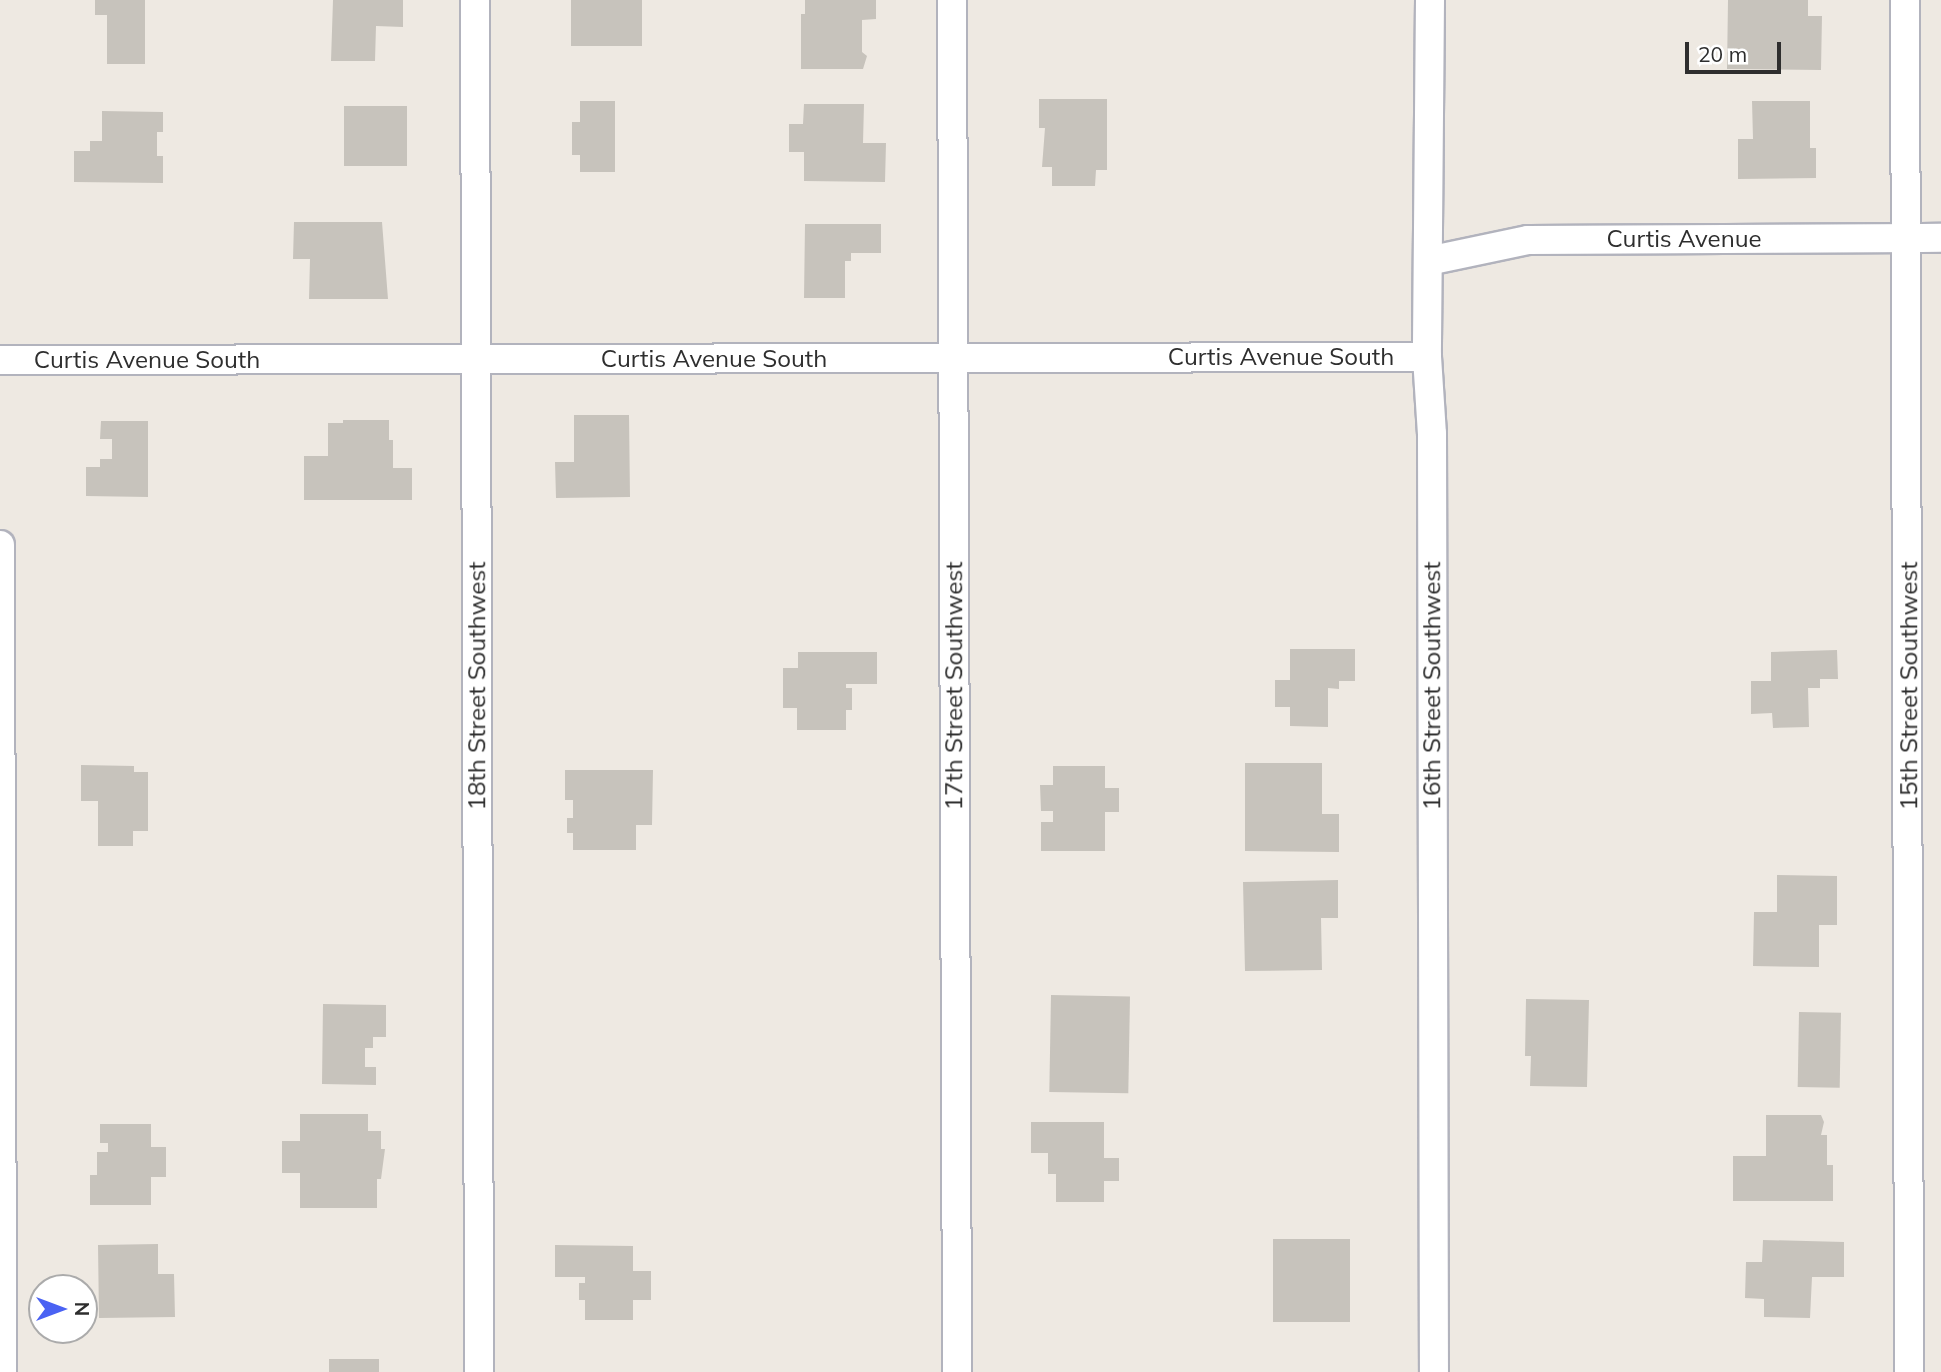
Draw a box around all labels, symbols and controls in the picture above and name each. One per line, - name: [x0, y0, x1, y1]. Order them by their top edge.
- scale bar: [1689, 28, 1785, 72]
- text: 20 m: [1698, 41, 1747, 67]
- street label: Curtis Avenue: [1606, 225, 1762, 253]
- street label: Curtis Avenue South: [1168, 343, 1394, 371]
- street label: Curtis Avenue South: [601, 345, 827, 373]
- street label: Curtis Avenue South: [34, 346, 260, 374]
- street label: 18th Street Southwest: [463, 562, 491, 810]
- street label: 17th Street Southwest: [940, 562, 968, 810]
- street label: 16th Street Southwest: [1418, 562, 1446, 810]
- street label: 15th Street Southwest: [1895, 562, 1923, 810]
- north arrow: [28, 1274, 98, 1344]
- text: N: [70, 1302, 94, 1316]

